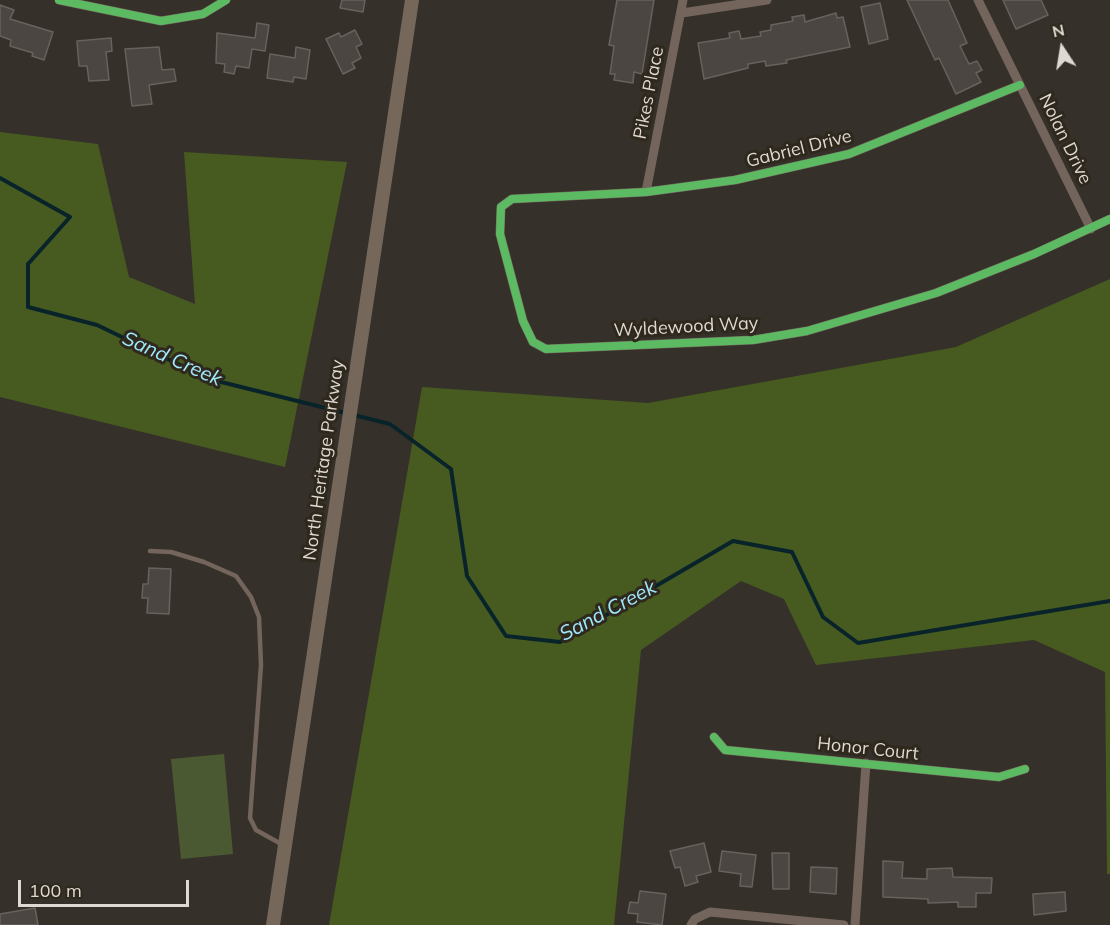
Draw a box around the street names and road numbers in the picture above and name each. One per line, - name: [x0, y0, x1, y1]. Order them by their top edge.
- street label: Pikes Place: [629, 45, 669, 141]
- street label: Nolan Drive: [1034, 90, 1096, 188]
- street label: Gabriel Drive: [744, 125, 854, 173]
- street label: Wyldewood Way: [613, 312, 759, 342]
- street label: North Heritage Parkway: [299, 358, 349, 562]
- street label: Honor Court: [816, 733, 920, 765]

